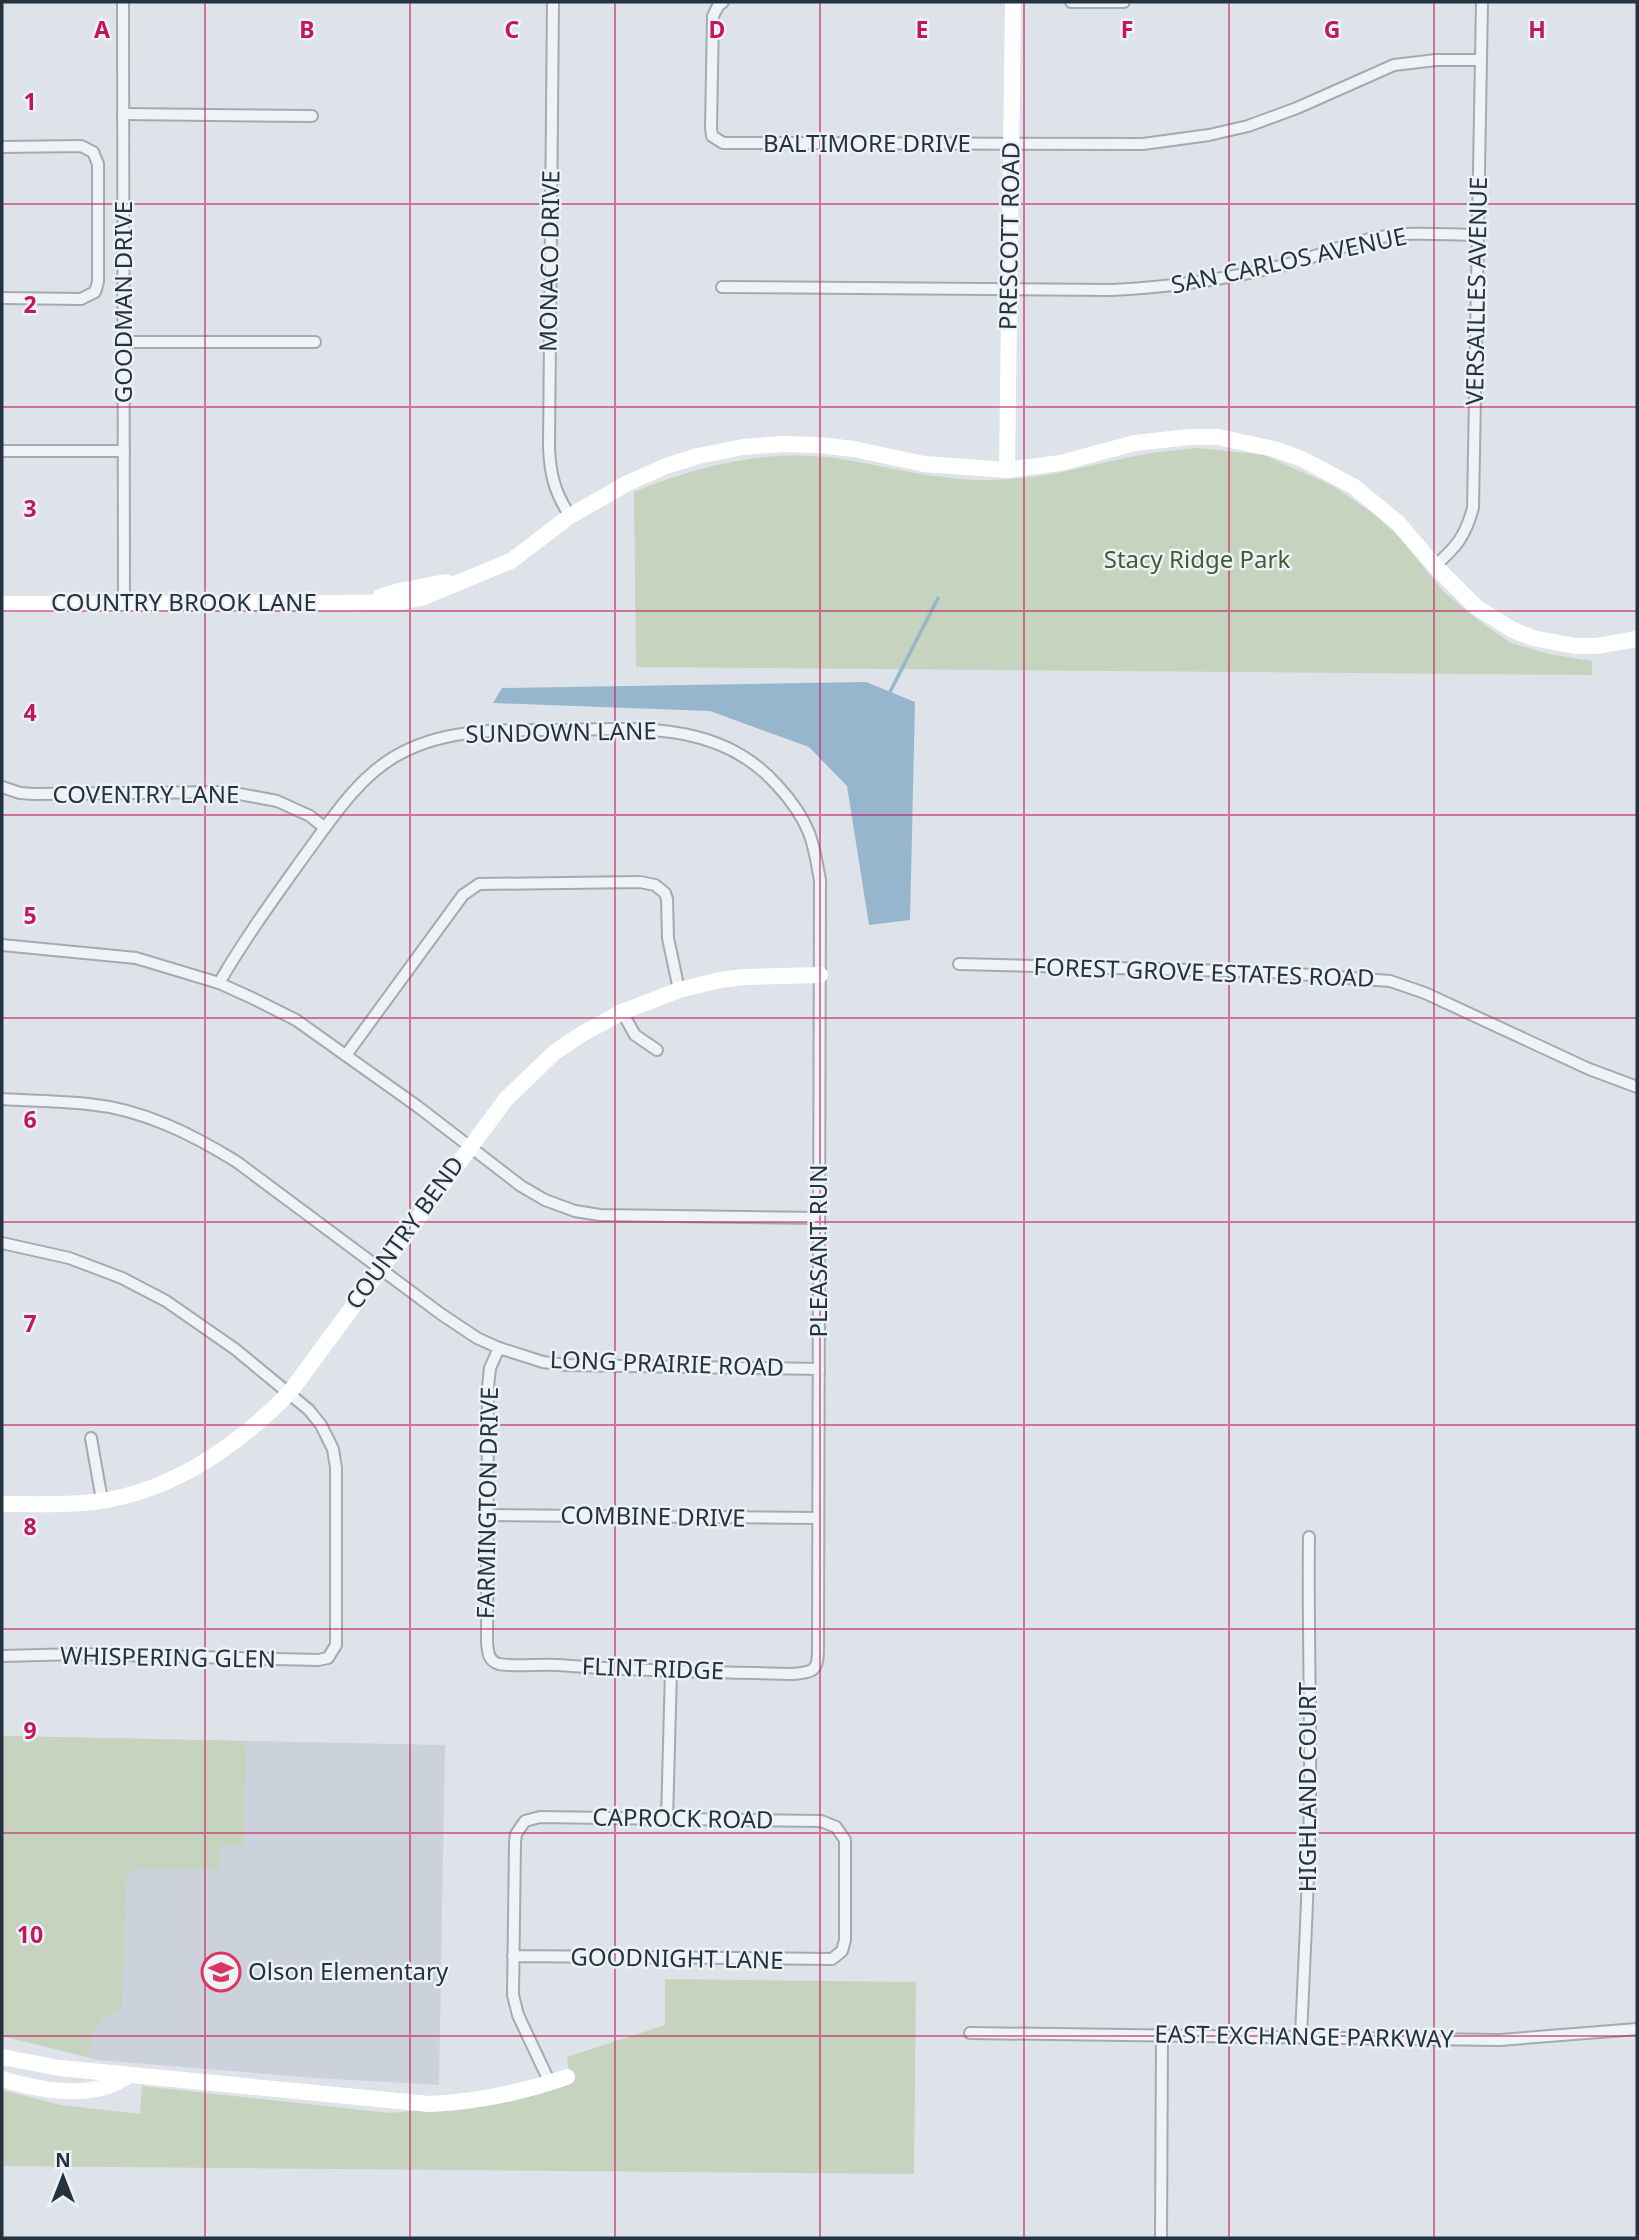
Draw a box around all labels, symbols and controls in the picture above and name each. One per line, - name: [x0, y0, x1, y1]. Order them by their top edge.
- text: A: [94, 13, 110, 45]
- text: B: [299, 13, 315, 45]
- text: C: [505, 13, 520, 45]
- text: D: [709, 13, 725, 45]
- text: E: [916, 13, 928, 45]
- text: F: [1121, 13, 1133, 45]
- text: G: [1324, 13, 1340, 45]
- text: H: [1528, 13, 1546, 45]
- text: 1: [23, 85, 37, 117]
- street label: BALTIMORE DRIVE: [763, 126, 971, 159]
- street label: PRESCOTT ROAD: [990, 142, 1027, 330]
- street label: MONACO DRIVE: [530, 170, 567, 352]
- street label: VERSAILLES AVENUE: [1457, 176, 1494, 405]
- street label: GOODMAN DRIVE: [106, 201, 139, 403]
- street label: SAN CARLOS AVENUE: [1168, 218, 1409, 301]
- text: 2: [23, 288, 37, 320]
- text: 3: [23, 492, 37, 524]
- park label: Stacy Ridge Park: [1104, 542, 1290, 575]
- street label: COUNTRY BROOK LANE: [51, 585, 317, 618]
- text: 4: [23, 696, 37, 728]
- street label: SUNDOWN LANE: [465, 713, 657, 750]
- street label: COVENTRY LANE: [53, 777, 239, 810]
- text: 5: [23, 899, 37, 931]
- street label: FOREST GROVE ESTATES ROAD: [1033, 949, 1375, 994]
- text: 6: [23, 1103, 37, 1135]
- street label: COUNTRY BEND: [337, 1149, 471, 1315]
- street label: PLEASANT RUN: [801, 1165, 834, 1337]
- text: 7: [23, 1307, 37, 1339]
- street label: LONG PRAIRIE ROAD: [549, 1342, 785, 1383]
- street label: FARMINGTON DRIVE: [468, 1387, 505, 1619]
- street label: COMBINE DRIVE: [560, 1497, 746, 1534]
- text: 8: [23, 1510, 37, 1542]
- street label: WHISPERING GLEN: [60, 1638, 276, 1675]
- street label: FLINT RIDGE: [581, 1649, 725, 1686]
- street label: HIGHLAND COURT: [1290, 1681, 1323, 1892]
- text: 9: [23, 1714, 37, 1746]
- street label: CAPROCK ROAD: [592, 1799, 774, 1836]
- text: 10: [17, 1918, 43, 1950]
- street label: GOODNIGHT LANE: [570, 1939, 784, 1976]
- school or university icon: Olson Elementary: [200, 1951, 242, 1993]
- place label: Olson Elementary: [248, 1954, 449, 1987]
- street label: EAST EXCHANGE PARKWAY: [1154, 2016, 1454, 2055]
- north arrow: [28, 2142, 98, 2212]
- text: N: [55, 2147, 71, 2173]

